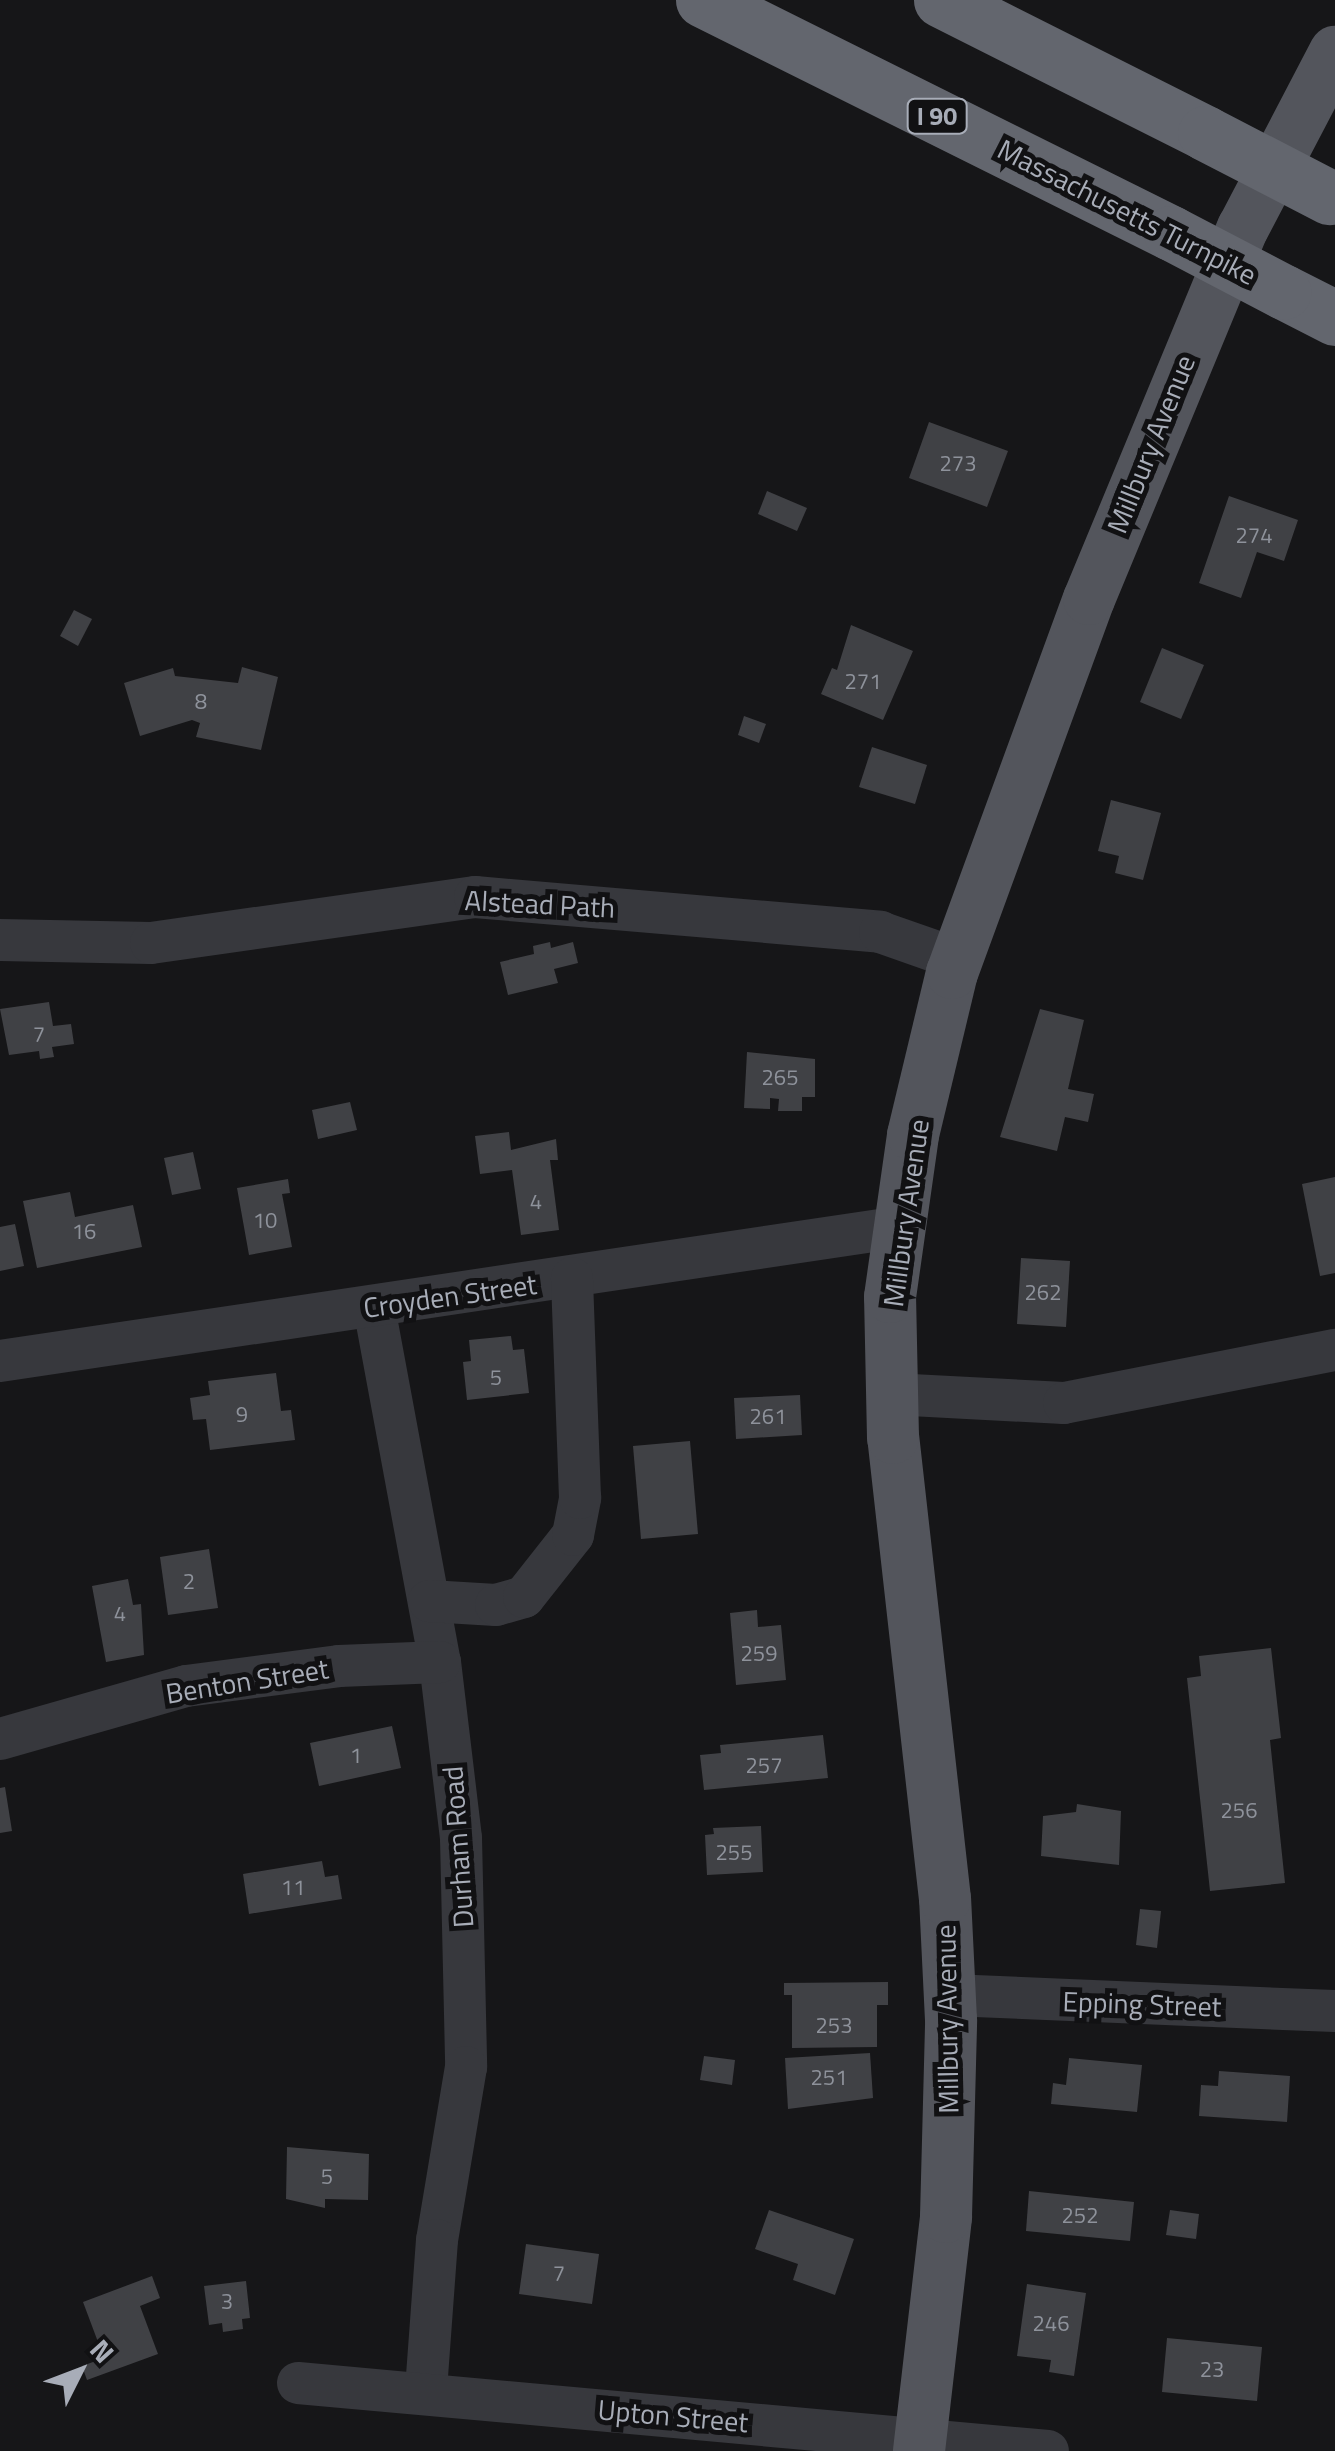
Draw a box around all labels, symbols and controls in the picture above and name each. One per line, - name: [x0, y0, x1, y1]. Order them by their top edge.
- road number: I 90: [904, 96, 970, 136]
- street label: Massachusetts Turnpike: [992, 132, 1262, 292]
- street label: Millbury Avenue: [1100, 350, 1202, 538]
- house number: 273: [940, 451, 976, 477]
- house number: 274: [1236, 523, 1272, 549]
- house number: 271: [845, 669, 881, 695]
- house number: 8: [195, 689, 207, 715]
- street label: Alstead Path: [464, 883, 616, 925]
- house number: 7: [33, 1022, 45, 1048]
- house number: 265: [762, 1065, 798, 1091]
- street label: Millbury Avenue: [876, 1117, 936, 1309]
- house number: 4: [530, 1189, 542, 1215]
- house number: 10: [253, 1208, 277, 1234]
- house number: 16: [72, 1219, 96, 1245]
- street label: Croyden Street: [361, 1267, 539, 1325]
- house number: 262: [1025, 1280, 1061, 1306]
- house number: 5: [490, 1365, 502, 1391]
- house number: 9: [236, 1402, 248, 1428]
- house number: 261: [750, 1404, 786, 1430]
- house number: 2: [183, 1569, 195, 1595]
- house number: 4: [114, 1601, 126, 1627]
- house number: 259: [741, 1641, 777, 1667]
- street label: Benton Street: [163, 1652, 331, 1710]
- house number: 1: [350, 1743, 362, 1769]
- house number: 257: [746, 1753, 782, 1779]
- street label: Durham Road: [436, 1765, 480, 1929]
- house number: 256: [1221, 1798, 1257, 1824]
- house number: 255: [716, 1840, 752, 1866]
- house number: 11: [281, 1875, 305, 1901]
- street label: Millbury Avenue: [929, 1924, 965, 2114]
- street label: Epping Street: [1062, 1984, 1222, 2024]
- house number: 253: [816, 2013, 852, 2039]
- house number: 251: [811, 2065, 847, 2091]
- house number: 5: [321, 2164, 333, 2190]
- house number: 252: [1062, 2203, 1098, 2229]
- house number: 7: [553, 2261, 565, 2287]
- house number: 3: [221, 2289, 233, 2315]
- house number: 246: [1033, 2311, 1069, 2337]
- north arrow: [30, 2321, 130, 2421]
- text: N: [80, 2329, 125, 2372]
- house number: 23: [1200, 2357, 1224, 2383]
- street label: Upton Street: [596, 2393, 750, 2439]

